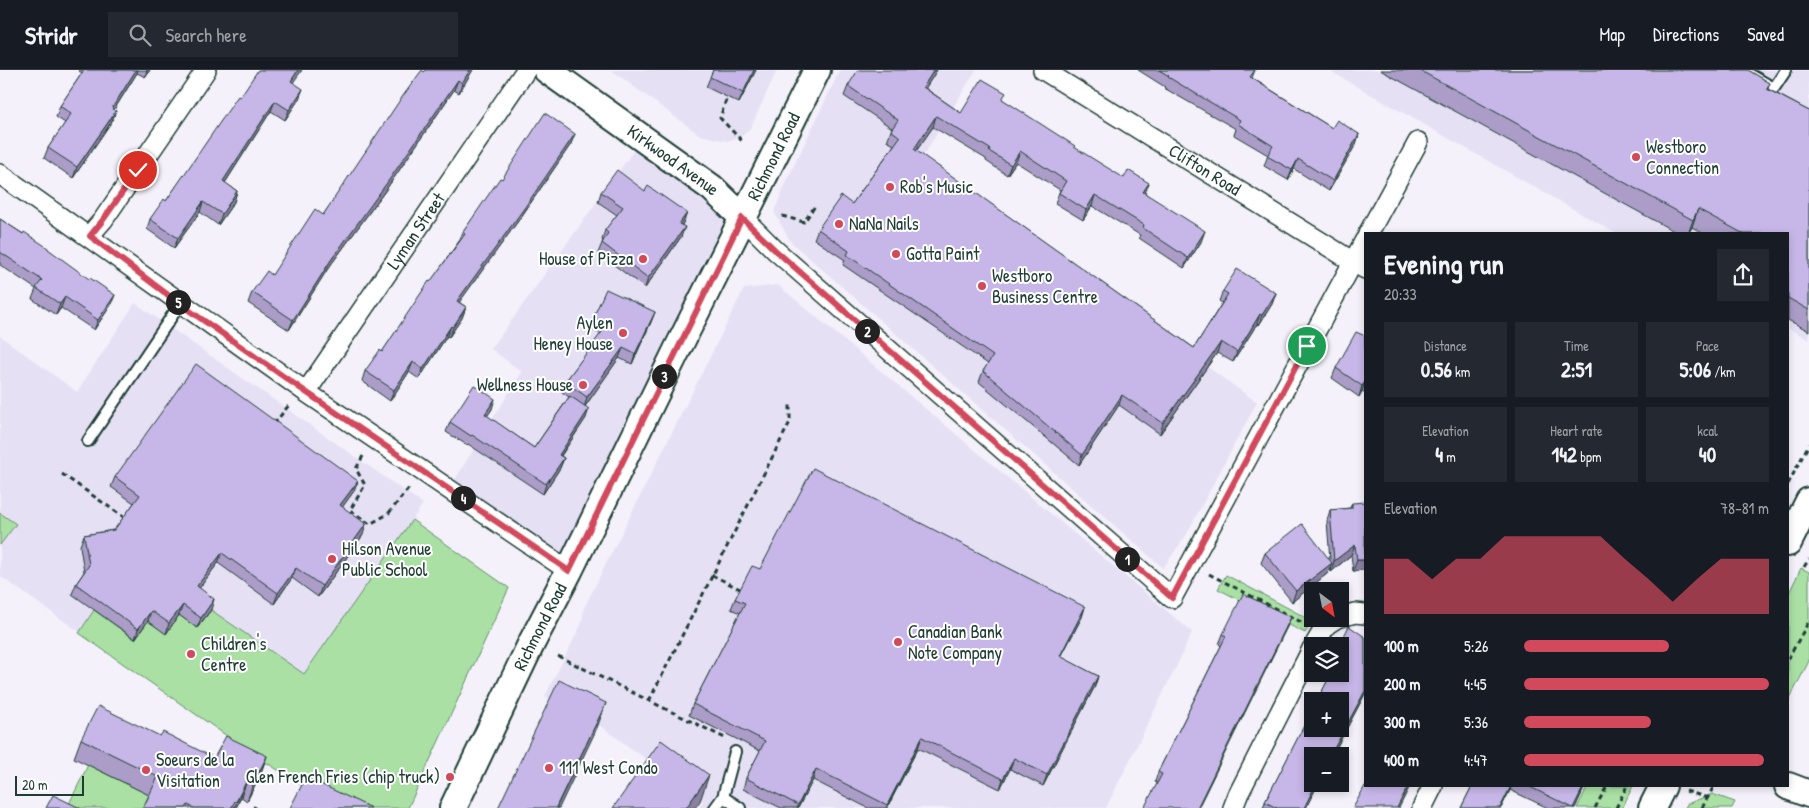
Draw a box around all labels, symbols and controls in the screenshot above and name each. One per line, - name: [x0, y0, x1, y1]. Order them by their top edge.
- search box: [108, 12, 458, 57]
- text: Stridr: [25, 19, 78, 51]
- icon: search: [126, 21, 154, 49]
- text: Search here: [166, 22, 247, 48]
- text: Map: [1600, 22, 1625, 47]
- text: Directions: [1653, 22, 1719, 47]
- text: Saved: [1747, 22, 1784, 47]
- street label: Richmond Road: [741, 108, 806, 205]
- street label: Kirkwood Avenue: [622, 118, 725, 201]
- place label: Westboro Connection: [1646, 134, 1719, 180]
- street label: Clifton Road: [1164, 138, 1246, 201]
- pin: [117, 149, 159, 191]
- marker: Westboro Connection: [1630, 151, 1642, 163]
- icon: check: [124, 156, 152, 184]
- place label: Rob's Music: [900, 174, 973, 199]
- marker: Rob's Music: [884, 181, 896, 193]
- street label: Lyman Street: [380, 187, 451, 274]
- place label: NaNa Nails: [849, 211, 919, 236]
- marker: NaNa Nails: [833, 218, 845, 230]
- place label: Gotta Paint: [906, 241, 980, 266]
- text: Evening run: [1384, 245, 1504, 283]
- place label: House of Pizza: [539, 246, 633, 271]
- marker: Gotta Paint: [890, 248, 902, 260]
- button: share: [1717, 249, 1769, 301]
- marker: House of Pizza: [637, 253, 649, 265]
- place label: Westboro Business Centre: [992, 263, 1098, 309]
- marker: Westboro Business Centre: [976, 280, 988, 292]
- text: 20:33: [1384, 283, 1417, 305]
- pin: 5: [166, 290, 190, 314]
- text: 5: [176, 293, 181, 312]
- place label: Aylen Heney House: [533, 310, 613, 356]
- pin: 2: [854, 318, 880, 344]
- text: 2: [864, 322, 871, 341]
- pin: [1286, 325, 1328, 367]
- marker: Aylen Heney House: [617, 327, 629, 339]
- icon: arrive: [1293, 332, 1321, 360]
- text: Distance: [1424, 336, 1467, 355]
- text: Time: [1564, 336, 1589, 355]
- text: Pace: [1696, 336, 1719, 355]
- text: 0.56: [1421, 355, 1452, 384]
- text: 2:51: [1561, 355, 1592, 384]
- text: 5:06: [1679, 355, 1711, 384]
- text: km: [1452, 362, 1470, 381]
- text: /km: [1711, 362, 1736, 381]
- pin: 3: [652, 364, 676, 388]
- text: 3: [661, 367, 668, 386]
- place label: Wellness House: [477, 372, 573, 397]
- marker: Wellness House: [577, 379, 589, 391]
- text: Elevation: [1422, 421, 1469, 440]
- text: Heart rate: [1550, 421, 1603, 440]
- text: kcal: [1697, 421, 1718, 440]
- text: 4: [1435, 440, 1443, 469]
- text: 142: [1552, 440, 1577, 469]
- text: 40: [1699, 440, 1716, 469]
- text: m: [1443, 447, 1456, 466]
- text: bpm: [1577, 447, 1601, 466]
- pin: 4: [450, 486, 476, 510]
- text: 4: [461, 489, 466, 508]
- text: Elevation: [1384, 497, 1437, 519]
- text: 78–81 m: [1720, 497, 1769, 519]
- place label: Hilson Avenue Public School: [342, 536, 431, 582]
- pin: 1: [1114, 546, 1140, 572]
- text: 1: [1125, 550, 1130, 569]
- marker: Hilson Avenue Public School: [326, 553, 338, 565]
- street label: Richmond Road: [507, 579, 573, 675]
- north arrow: [1304, 582, 1349, 628]
- map controls: [1304, 582, 1349, 792]
- place label: Canadian Bank Note Company: [908, 619, 1003, 665]
- place label: Children's Centre: [201, 631, 266, 677]
- text: 100 m: [1384, 635, 1419, 657]
- text: 5:26: [1464, 635, 1488, 657]
- marker: Canadian Bank Note Company: [892, 636, 904, 648]
- button: layers: [1304, 637, 1349, 682]
- marker: Children's Centre: [185, 648, 197, 660]
- text: 200 m: [1384, 673, 1420, 695]
- text: 4:45: [1464, 673, 1486, 695]
- button: +: [1304, 692, 1349, 737]
- text: 300 m: [1384, 711, 1420, 733]
- text: 5:36: [1464, 711, 1488, 733]
- place label: Soeurs de la Visitation: [156, 747, 234, 793]
- button: −: [1304, 747, 1349, 792]
- text: 400 m: [1384, 749, 1419, 771]
- text: 4:47: [1464, 749, 1488, 771]
- place label: 111 West Condo: [559, 755, 658, 780]
- marker: 111 West Condo: [543, 762, 555, 774]
- marker: Soeurs de la Visitation: [140, 764, 152, 776]
- place label: Glen French Fries (chip truck): [246, 764, 440, 789]
- marker: Glen French Fries (chip truck): [444, 771, 456, 783]
- scale bar: [15, 773, 84, 796]
- text: 20 m: [22, 775, 48, 794]

